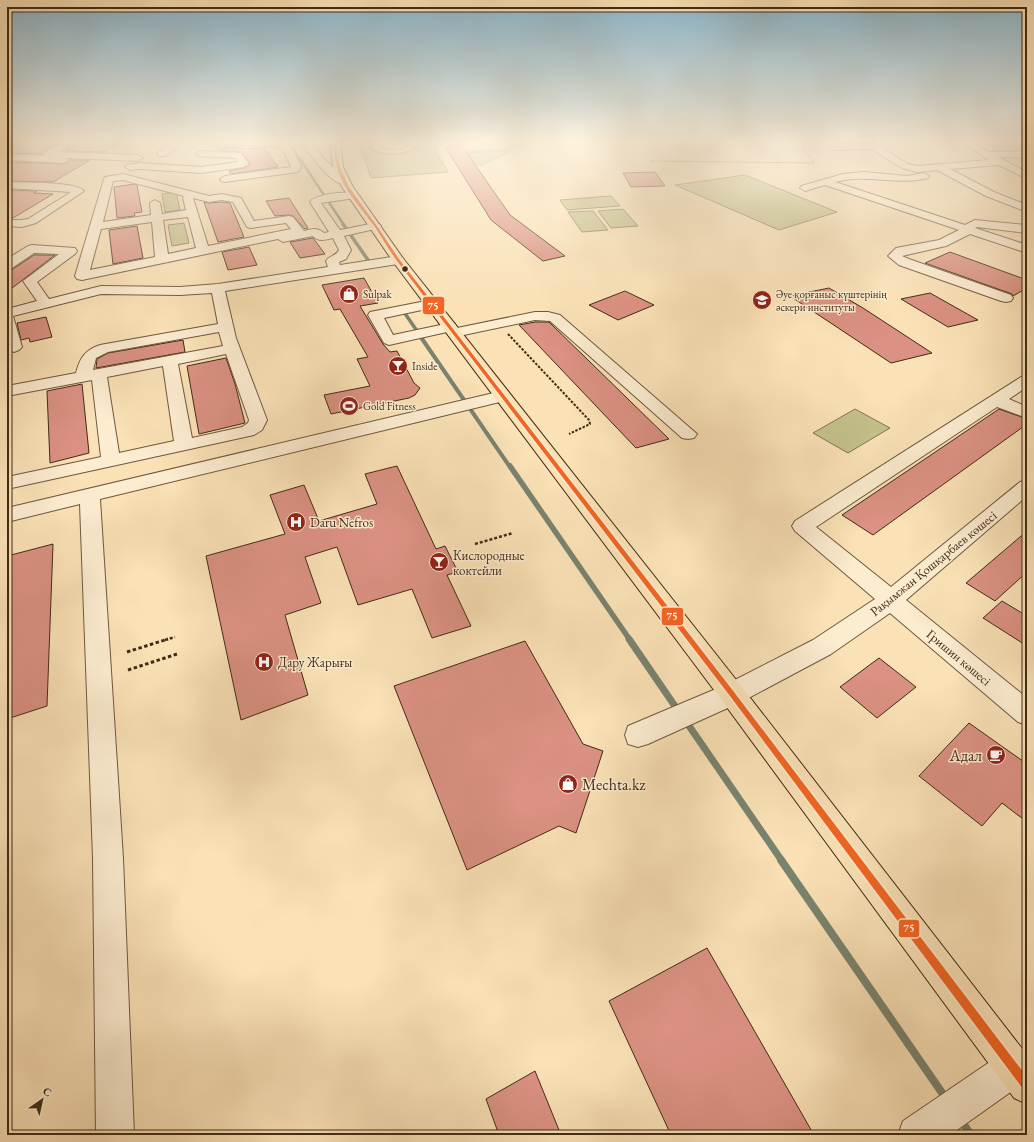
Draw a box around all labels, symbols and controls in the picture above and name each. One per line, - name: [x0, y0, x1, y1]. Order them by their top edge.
- unlabelled marker: [400, 264, 410, 274]
- shop icon: Sulpak: [338, 283, 360, 305]
- place label: Sulpak: [363, 287, 392, 301]
- place label: Әуе қорғаныс күштерінің әскери институты: [776, 287, 887, 314]
- school or university icon: Әуе қорғаныс күштерінің әскери институты: [751, 289, 773, 311]
- line badge: 75: [422, 296, 445, 315]
- text: 75: [427, 299, 439, 313]
- bar icon: Inside: [387, 355, 409, 377]
- place label: Inside: [412, 359, 438, 373]
- sports icon: Gold Fitness: [338, 395, 360, 417]
- place label: Gold Fitness: [363, 399, 416, 413]
- street label: Рақымжан Қошқарбаев көшесі: [866, 507, 1000, 620]
- hospital icon: Daru Nefros: [285, 511, 307, 533]
- place label: Daru Nefros: [310, 514, 373, 531]
- place label: Кислородные коктейли: [453, 547, 525, 579]
- bar icon: Кислородные коктейли: [428, 551, 450, 573]
- line badge: 75: [661, 607, 684, 626]
- text: 75: [666, 609, 678, 623]
- street label: Гришин көшесі: [923, 625, 994, 689]
- hospital icon: Дару Жарығы: [253, 651, 275, 673]
- place label: Дару Жарығы: [278, 654, 352, 671]
- cafe icon: Адал: [985, 744, 1007, 766]
- place label: Адал: [949, 745, 982, 766]
- shop icon: Mechta.kz: [557, 773, 579, 795]
- place label: Mechta.kz: [582, 774, 646, 795]
- line badge: 75: [898, 919, 920, 938]
- text: 75: [903, 921, 915, 935]
- north arrow: [22, 1080, 62, 1120]
- text: С: [40, 1084, 55, 1100]

